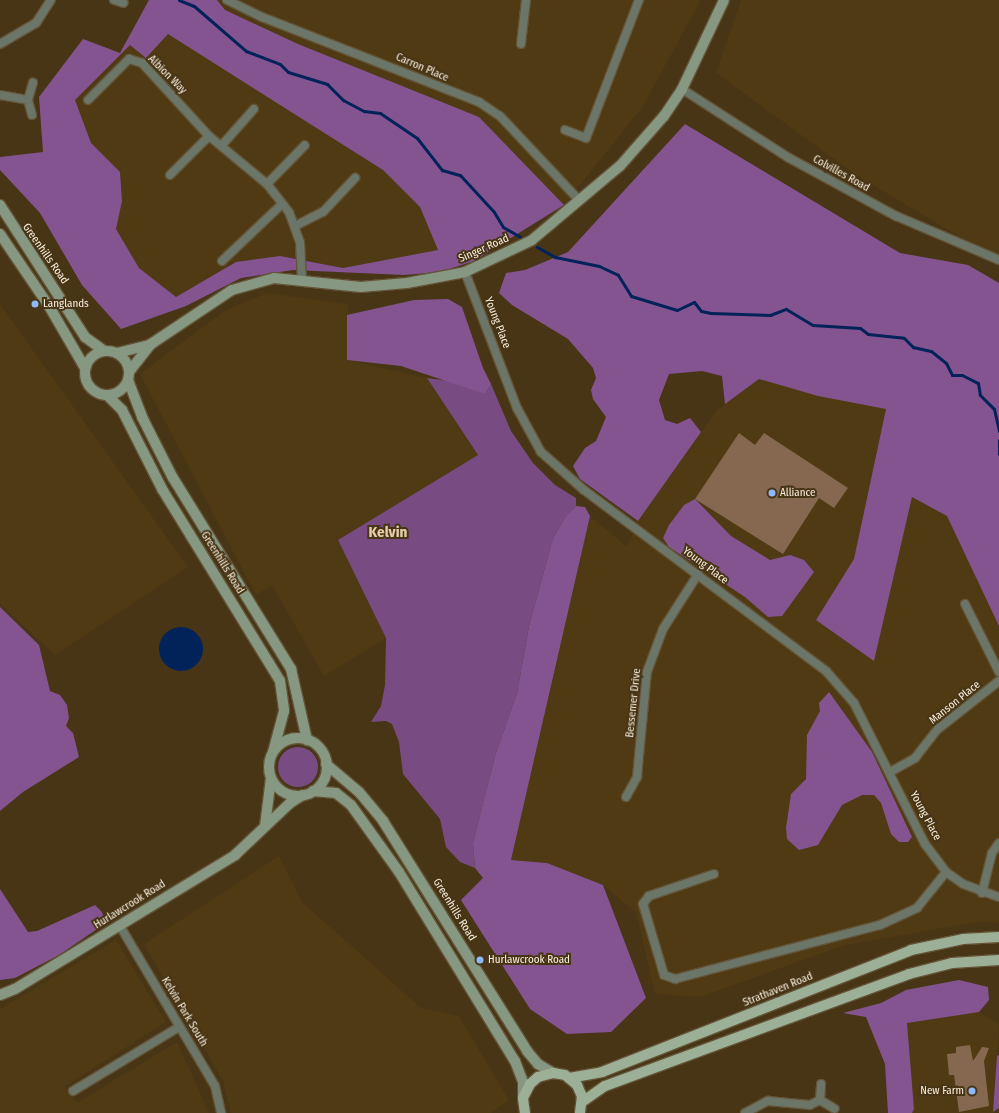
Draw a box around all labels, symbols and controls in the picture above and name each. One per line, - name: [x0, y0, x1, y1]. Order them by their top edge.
- street label: Carron Place: [394, 51, 450, 85]
- street label: Albion Way: [145, 53, 189, 97]
- street label: Colvilles Road: [810, 153, 872, 195]
- street label: Greenhills Road: [19, 221, 71, 287]
- street label: Singer Road: [457, 232, 511, 266]
- street label: Young Place: [481, 296, 513, 350]
- place label: Langlands: [43, 297, 89, 311]
- marker: Langlands: [30, 299, 40, 309]
- place label: Alliance: [780, 486, 815, 500]
- marker: Alliance: [767, 488, 777, 498]
- district label: Kelvin: [369, 524, 407, 542]
- street label: Greenhills Road: [198, 529, 246, 597]
- street label: Young Place: [680, 545, 730, 587]
- street label: Bessemer Drive: [624, 668, 644, 738]
- street label: Manson Place: [927, 678, 983, 728]
- street label: Young Place: [907, 789, 943, 843]
- street label: Greenhills Road: [430, 876, 478, 944]
- street label: Hurlawcrook Road: [92, 878, 168, 932]
- place label: Hurlawcrook Road: [488, 953, 570, 967]
- marker: Hurlawcrook Road: [475, 955, 485, 965]
- street label: Strathaven Road: [741, 970, 815, 1010]
- street label: Kelvin Park South: [158, 975, 210, 1049]
- place label: New Farm: [920, 1084, 964, 1098]
- marker: New Farm: [967, 1086, 977, 1096]

